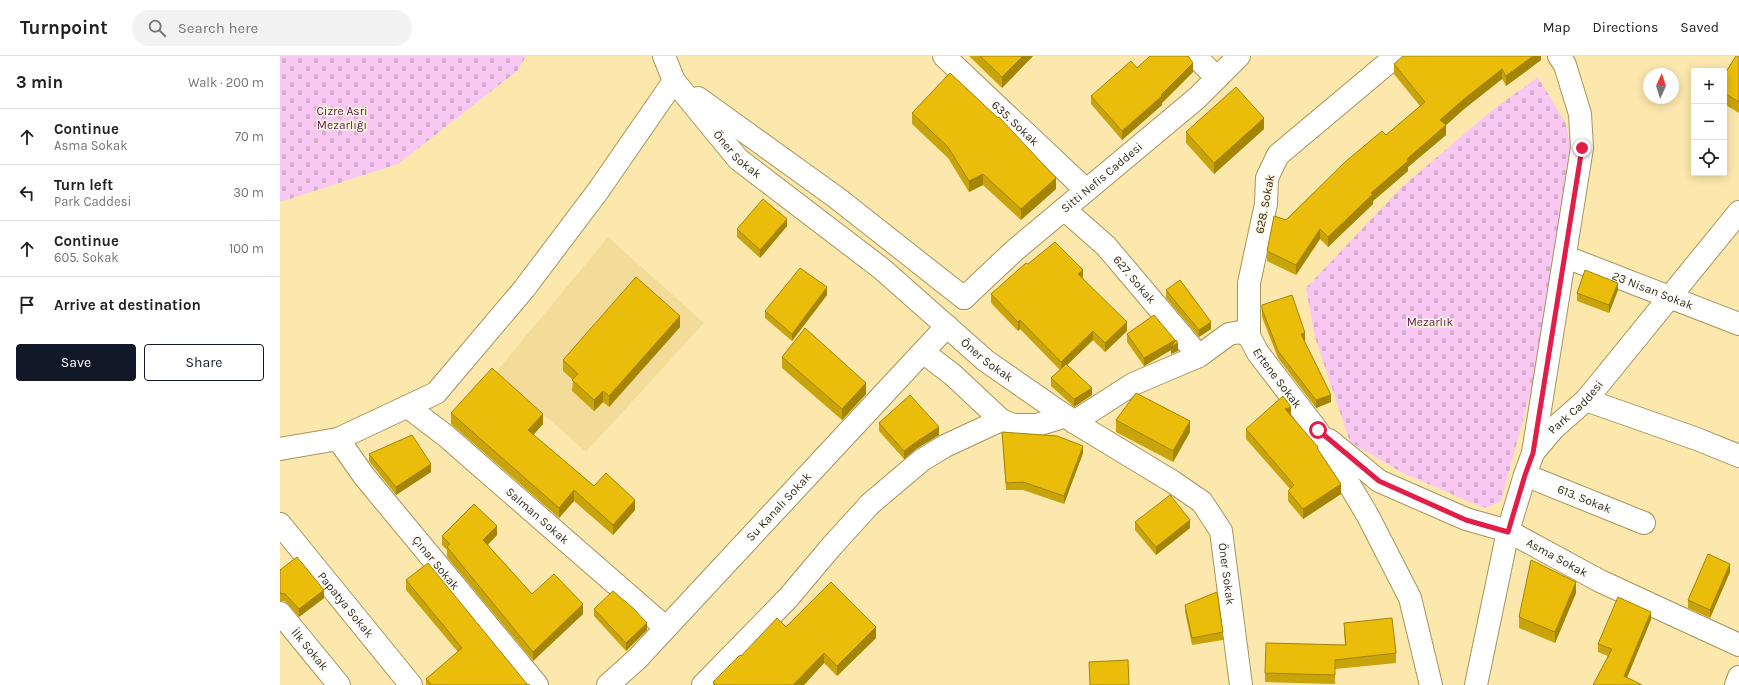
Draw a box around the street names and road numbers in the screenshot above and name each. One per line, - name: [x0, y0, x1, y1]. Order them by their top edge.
- street label: 635. Sokak: [989, 98, 1042, 149]
- street label: Öner Sokak: [710, 128, 764, 181]
- street label: Sitti Nefis Caddesi: [1058, 140, 1145, 216]
- street label: 628. Sokak: [1252, 173, 1278, 235]
- street label: 627. Sokak: [1110, 253, 1159, 307]
- street label: 23 Nisan Sokak: [1610, 269, 1695, 313]
- street label: Öner Sokak: [958, 335, 1016, 385]
- street label: Ertene Sokak: [1250, 346, 1305, 411]
- street label: Park Caddesi: [1545, 377, 1606, 437]
- street label: Su Kanalı Sokak: [743, 469, 814, 544]
- street label: 613. Sokak: [1555, 482, 1614, 516]
- street label: Salman Sokak: [503, 484, 572, 547]
- street label: Çınar Sokak: [409, 533, 462, 593]
- street label: Asma Sokak: [1524, 535, 1590, 580]
- street label: Öner Sokak: [1216, 542, 1238, 606]
- street label: Papatya Sokak: [315, 569, 377, 640]
- street label: İlk Sokak: [288, 625, 331, 673]

